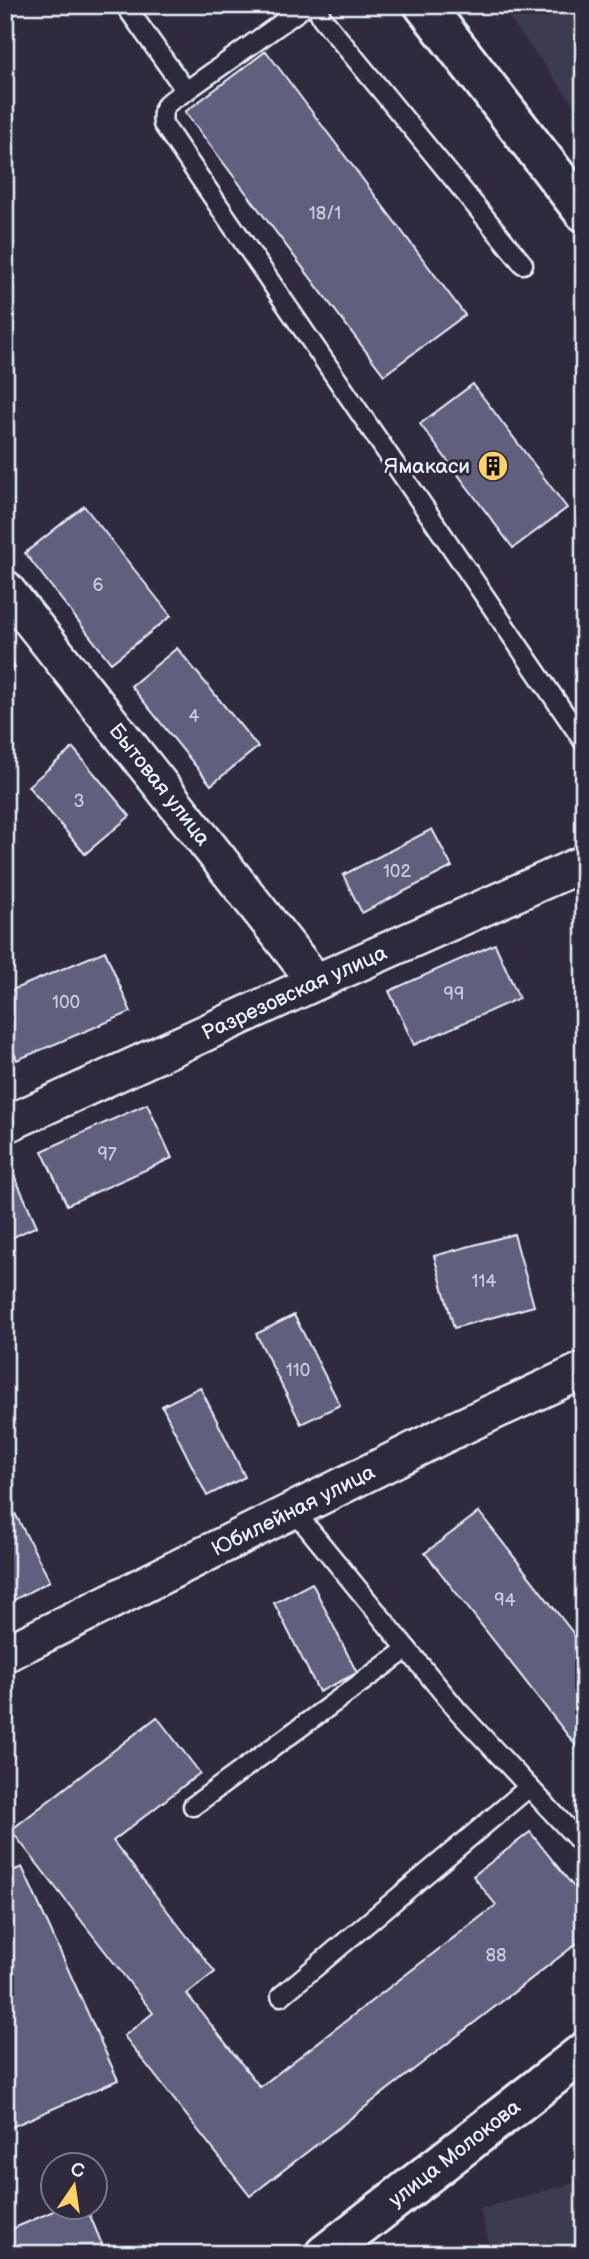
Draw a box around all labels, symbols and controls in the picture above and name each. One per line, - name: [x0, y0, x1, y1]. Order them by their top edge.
- house number: 18/1: [309, 203, 341, 224]
- building icon: Ямакаси: [476, 449, 510, 483]
- place label: Ямакаси: [384, 454, 470, 479]
- house number: 6: [93, 575, 104, 596]
- house number: 4: [189, 706, 200, 727]
- street label: Бытовая улица: [104, 718, 216, 851]
- house number: 3: [73, 791, 85, 812]
- house number: 102: [383, 861, 411, 882]
- street label: Разрезовская улица: [198, 940, 391, 1045]
- house number: 99: [444, 984, 464, 1005]
- house number: 100: [52, 992, 80, 1013]
- house number: 97: [97, 1144, 117, 1165]
- house number: 114: [472, 1271, 496, 1292]
- house number: 110: [286, 1360, 310, 1381]
- street label: Юбилейная улица: [207, 1459, 379, 1561]
- house number: 94: [494, 1590, 516, 1611]
- house number: 88: [486, 1945, 507, 1966]
- street label: улица Молокова: [383, 2094, 526, 2212]
- north arrow: [38, 2150, 108, 2220]
- text: С: [68, 2158, 87, 2184]

